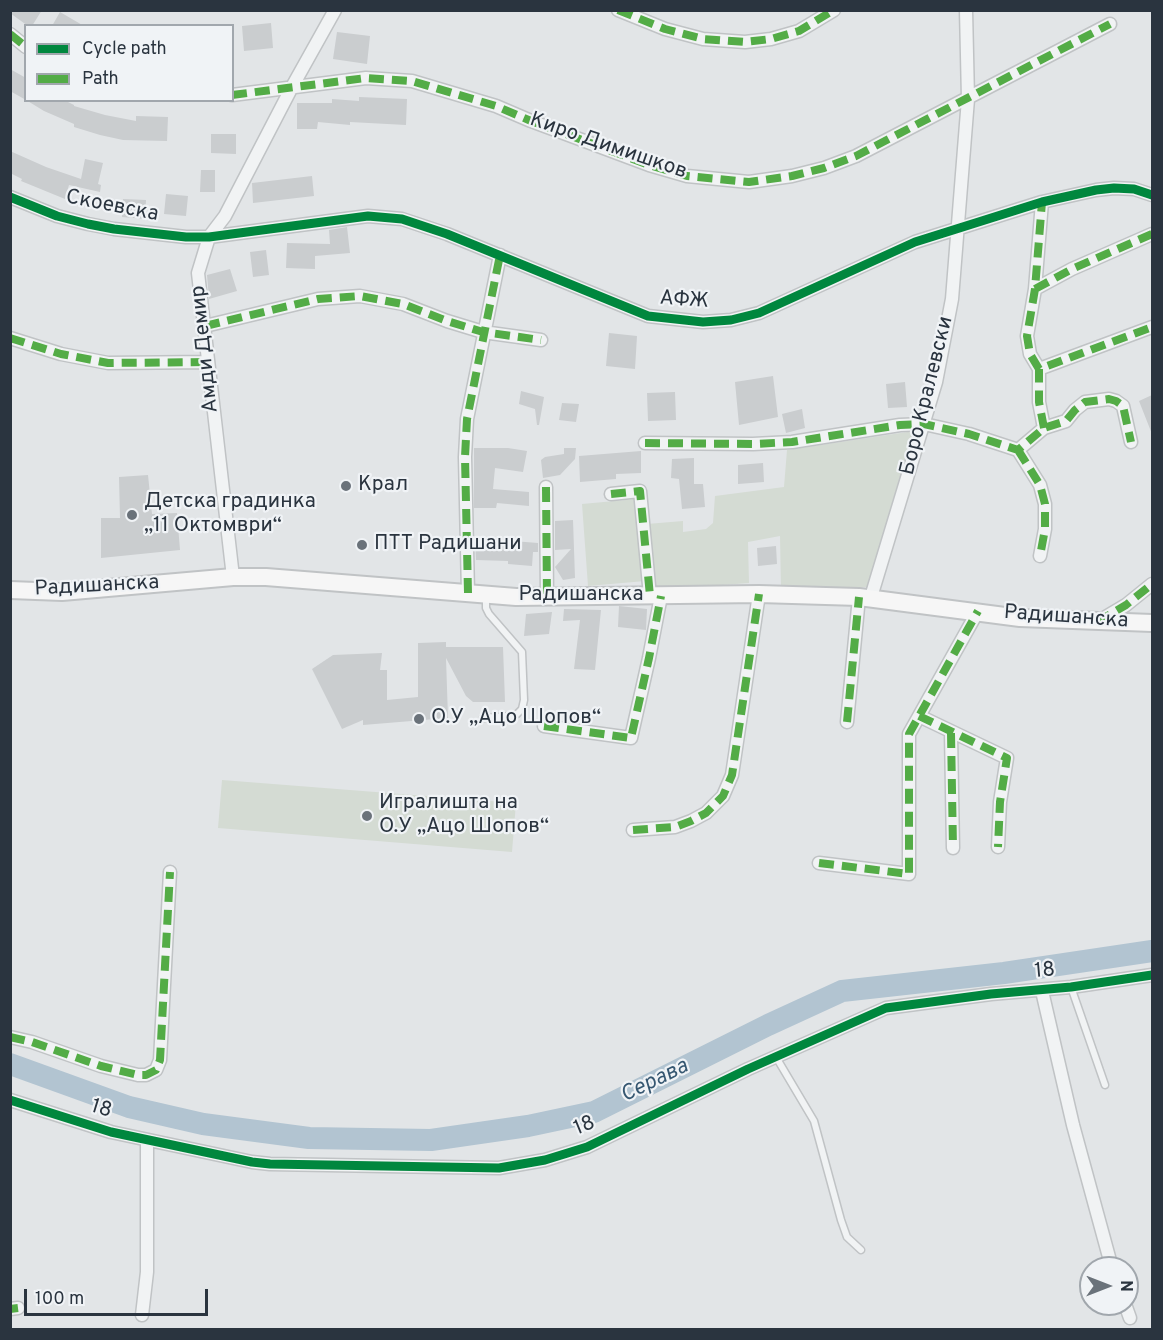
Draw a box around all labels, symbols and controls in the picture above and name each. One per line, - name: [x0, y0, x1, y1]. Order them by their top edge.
- legend: [24, 24, 234, 102]
- text: Cycle path: [82, 38, 167, 61]
- text: Path: [82, 68, 119, 91]
- street label: Киро Димишков: [526, 108, 690, 186]
- street label: Скоевска: [63, 186, 161, 228]
- street label: Амди Демир: [187, 284, 225, 414]
- street label: АФЖ: [659, 287, 709, 315]
- street label: Боро Кралевски: [896, 314, 960, 478]
- place label: Крал: [358, 473, 408, 499]
- marker: Крал: [339, 479, 353, 493]
- place label: Детска градинка „11 Октомври“: [144, 490, 316, 540]
- marker: Детска градинка „11 Октомври“: [125, 508, 139, 522]
- place label: ПТТ Радишани: [374, 532, 522, 558]
- marker: ПТТ Радишани: [355, 538, 369, 552]
- street label: Радишанска: [34, 571, 160, 603]
- street label: Радишанска: [519, 583, 643, 609]
- street label: Радишанска: [1003, 601, 1129, 635]
- place label: О.У „Ацо Шопов“: [431, 706, 601, 732]
- marker: О.У „Ацо Шопов“: [412, 712, 426, 726]
- place label: Игралишта на О.У „Ацо Шопов“: [379, 791, 549, 841]
- marker: Игралишта на О.У „Ацо Шопов“: [360, 809, 374, 823]
- street label: 18: [1034, 959, 1056, 985]
- water label: Серава: [617, 1054, 693, 1110]
- street label: 18: [87, 1095, 115, 1125]
- street label: 18: [571, 1111, 599, 1143]
- north arrow: [1079, 1256, 1139, 1316]
- scale bar: [27, 1277, 212, 1315]
- text: N: [1115, 1280, 1135, 1292]
- text: 100 m: [35, 1288, 84, 1311]

